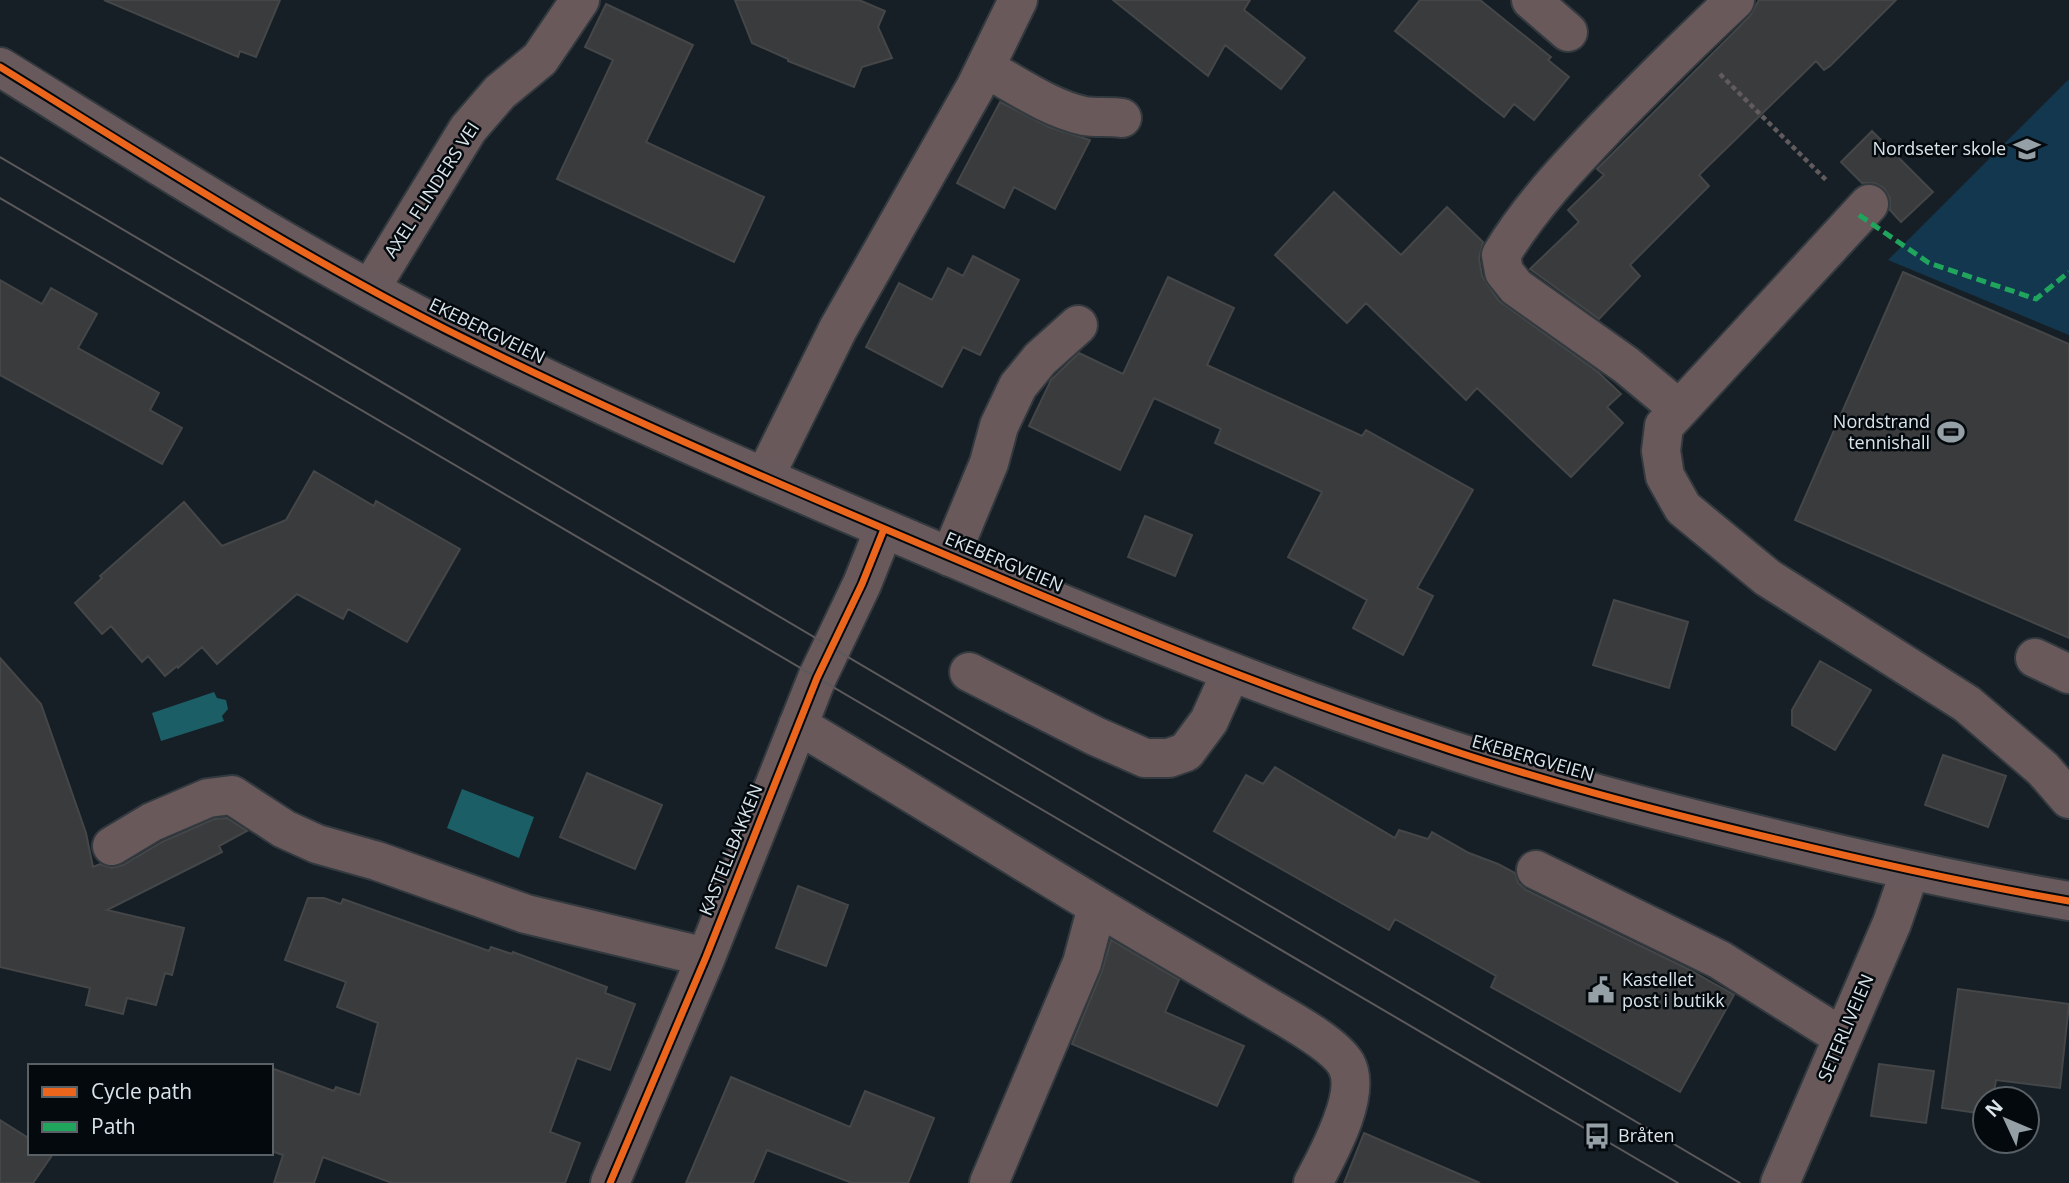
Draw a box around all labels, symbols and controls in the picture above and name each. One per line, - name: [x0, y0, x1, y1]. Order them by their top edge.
- street label: AXEL FLINDERS VEI: [378, 117, 484, 262]
- school or university icon: Nordseter skole: [2012, 134, 2042, 164]
- place label: Nordseter skole: [1872, 136, 2006, 160]
- street label: EKEBERGVEIEN: [425, 292, 549, 369]
- place label: Nordstrand tennishall: [1833, 409, 1930, 454]
- sports icon: Nordstrand tennishall: [1936, 417, 1966, 447]
- street label: EKEBERGVEIEN: [942, 525, 1067, 597]
- street label: EKEBERGVEIEN: [1469, 728, 1597, 786]
- street label: KASTELLBAKKEN: [693, 780, 767, 919]
- place label: Kastellet post i butikk: [1622, 967, 1725, 1012]
- street label: SETERLIVEIEN: [1812, 970, 1879, 1085]
- public building icon: Kastellet post i butikk: [1586, 975, 1616, 1005]
- legend: [28, 1064, 273, 1155]
- text: Cycle path: [91, 1077, 192, 1105]
- north arrow: [1971, 1085, 2041, 1155]
- text: N: [1979, 1094, 2008, 1123]
- text: Path: [91, 1112, 136, 1140]
- bus stop icon: Bråten: [1582, 1121, 1612, 1151]
- place label: Bråten: [1618, 1123, 1675, 1147]

